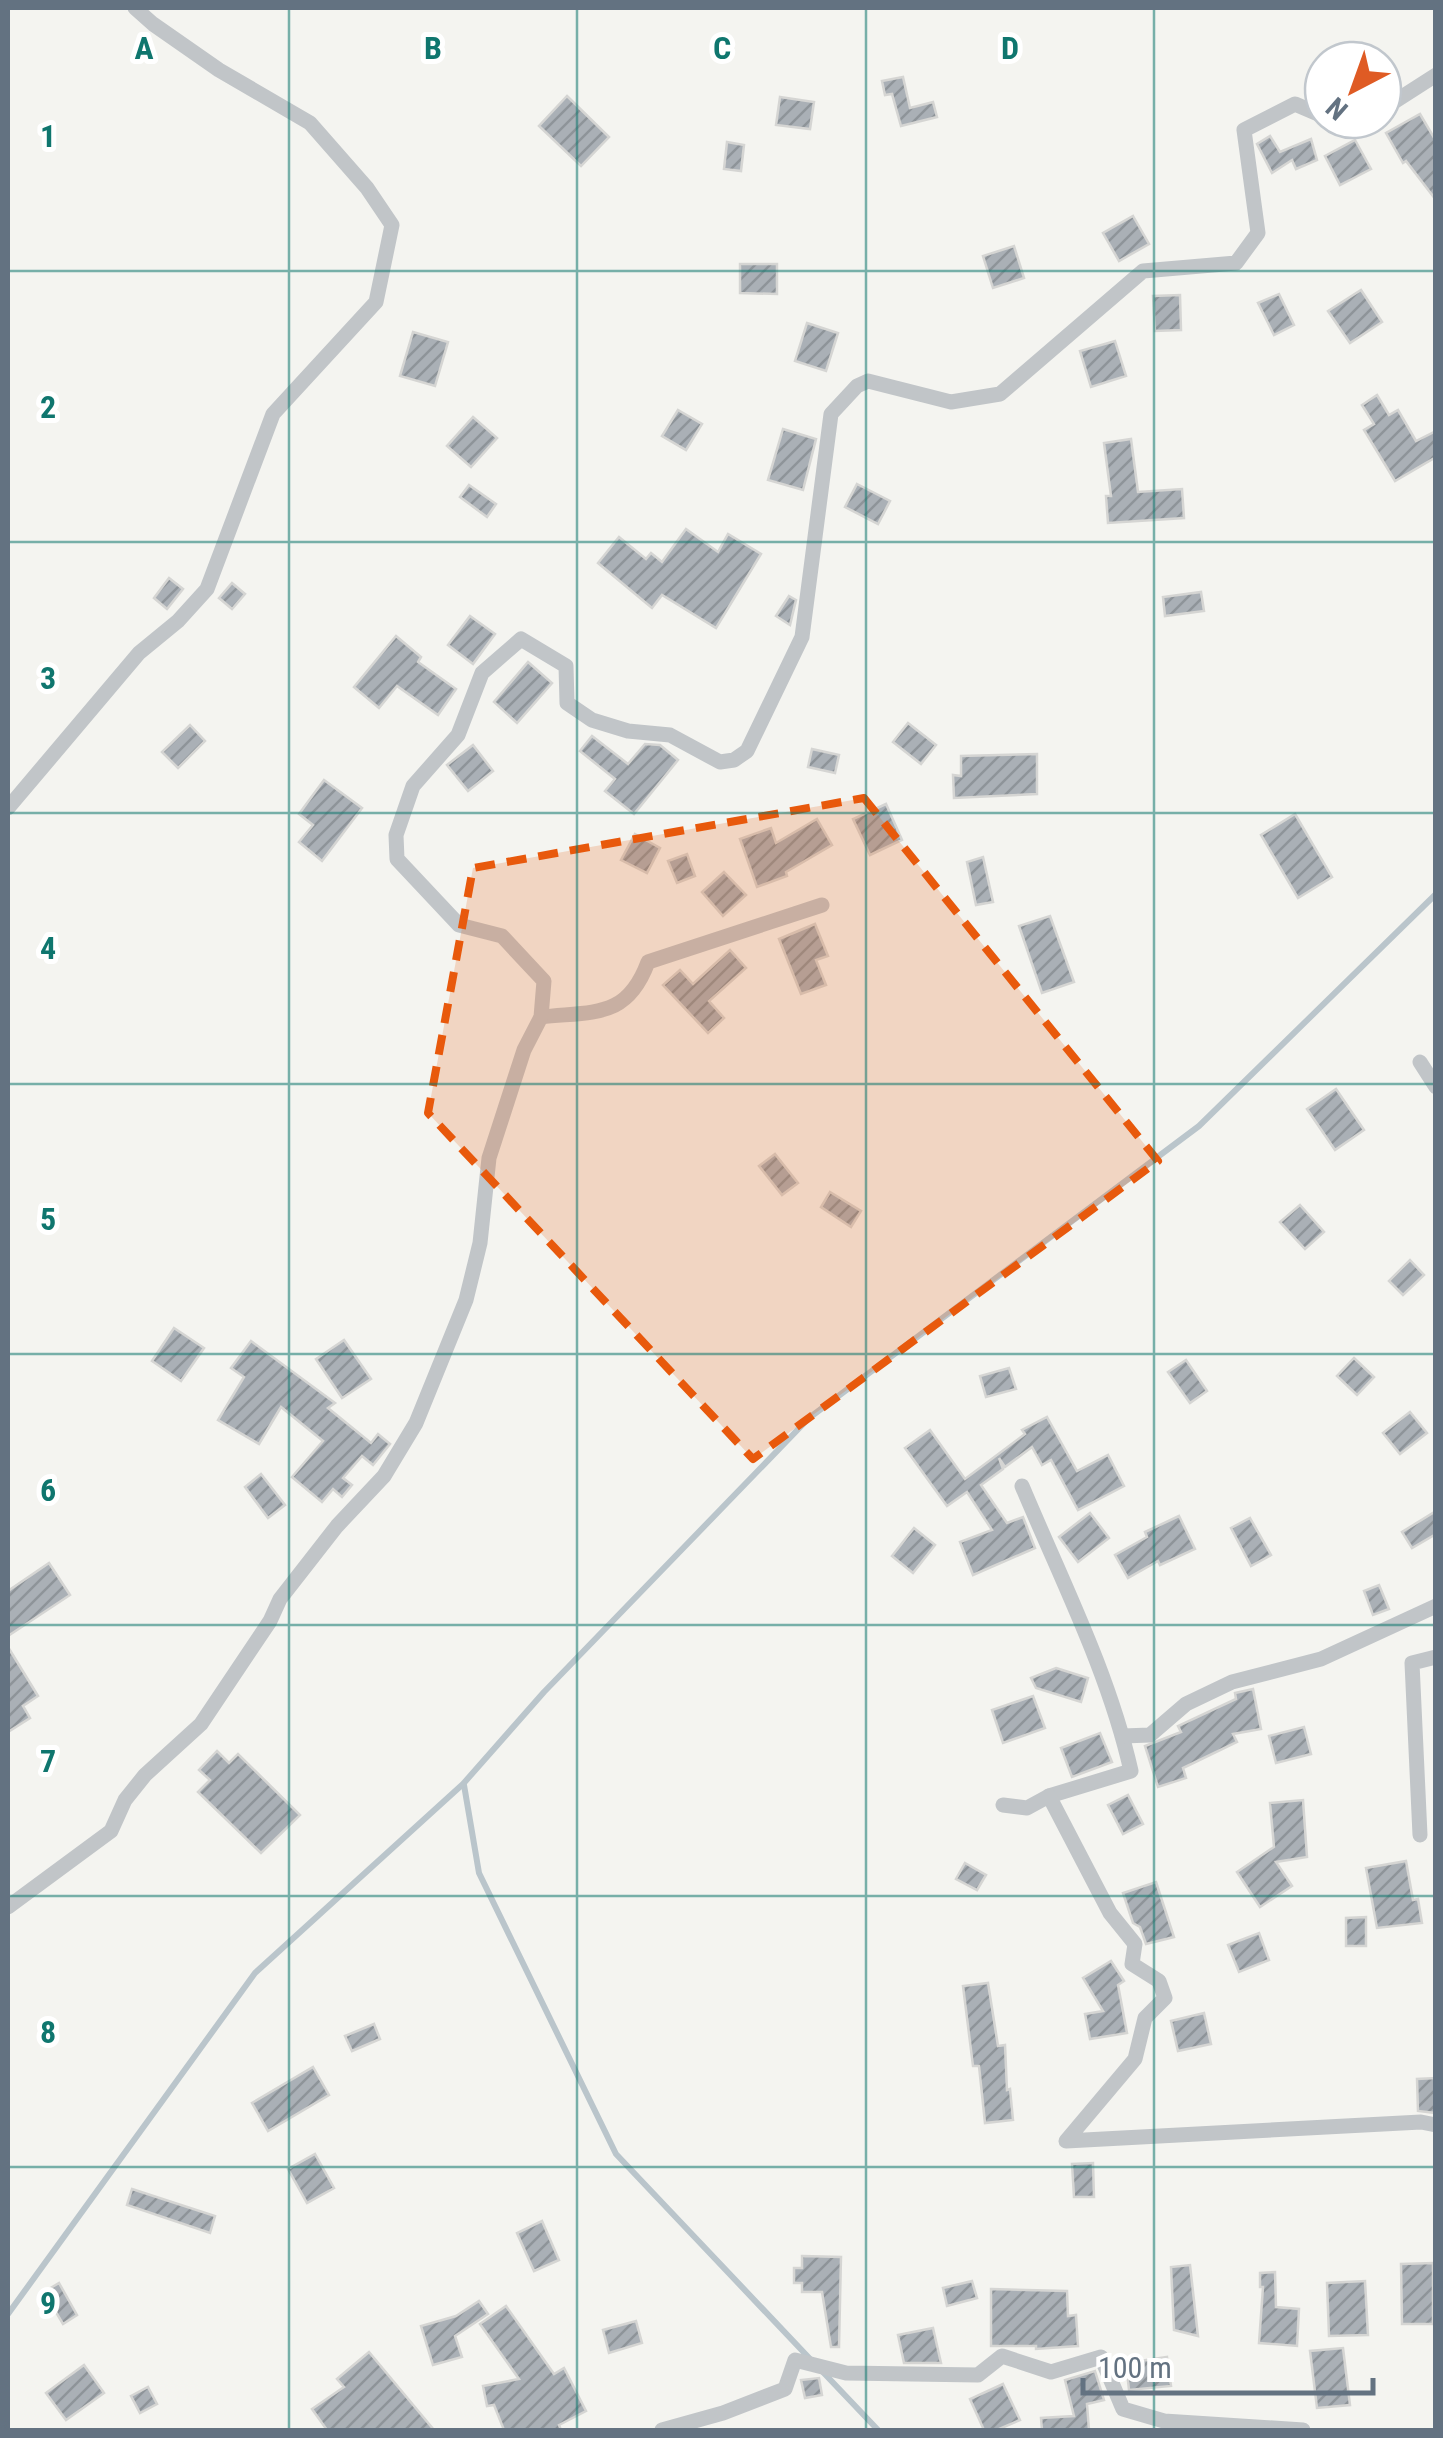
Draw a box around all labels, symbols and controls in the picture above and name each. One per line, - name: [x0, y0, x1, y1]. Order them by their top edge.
- text: A: [134, 29, 154, 67]
- text: B: [424, 29, 442, 67]
- text: C: [713, 29, 731, 67]
- text: D: [1001, 29, 1019, 67]
- north arrow: [1303, 40, 1403, 140]
- text: N: [1320, 90, 1354, 127]
- text: 1: [40, 117, 56, 155]
- text: 2: [40, 388, 56, 426]
- text: 3: [40, 659, 56, 697]
- text: 4: [40, 929, 56, 967]
- text: 5: [40, 1200, 56, 1238]
- text: 6: [40, 1471, 56, 1509]
- text: 7: [40, 1742, 56, 1780]
- text: 8: [40, 2013, 56, 2051]
- text: 9: [40, 2284, 56, 2322]
- scale bar: [1083, 2333, 1373, 2395]
- text: 100 m: [1098, 2350, 1172, 2385]

